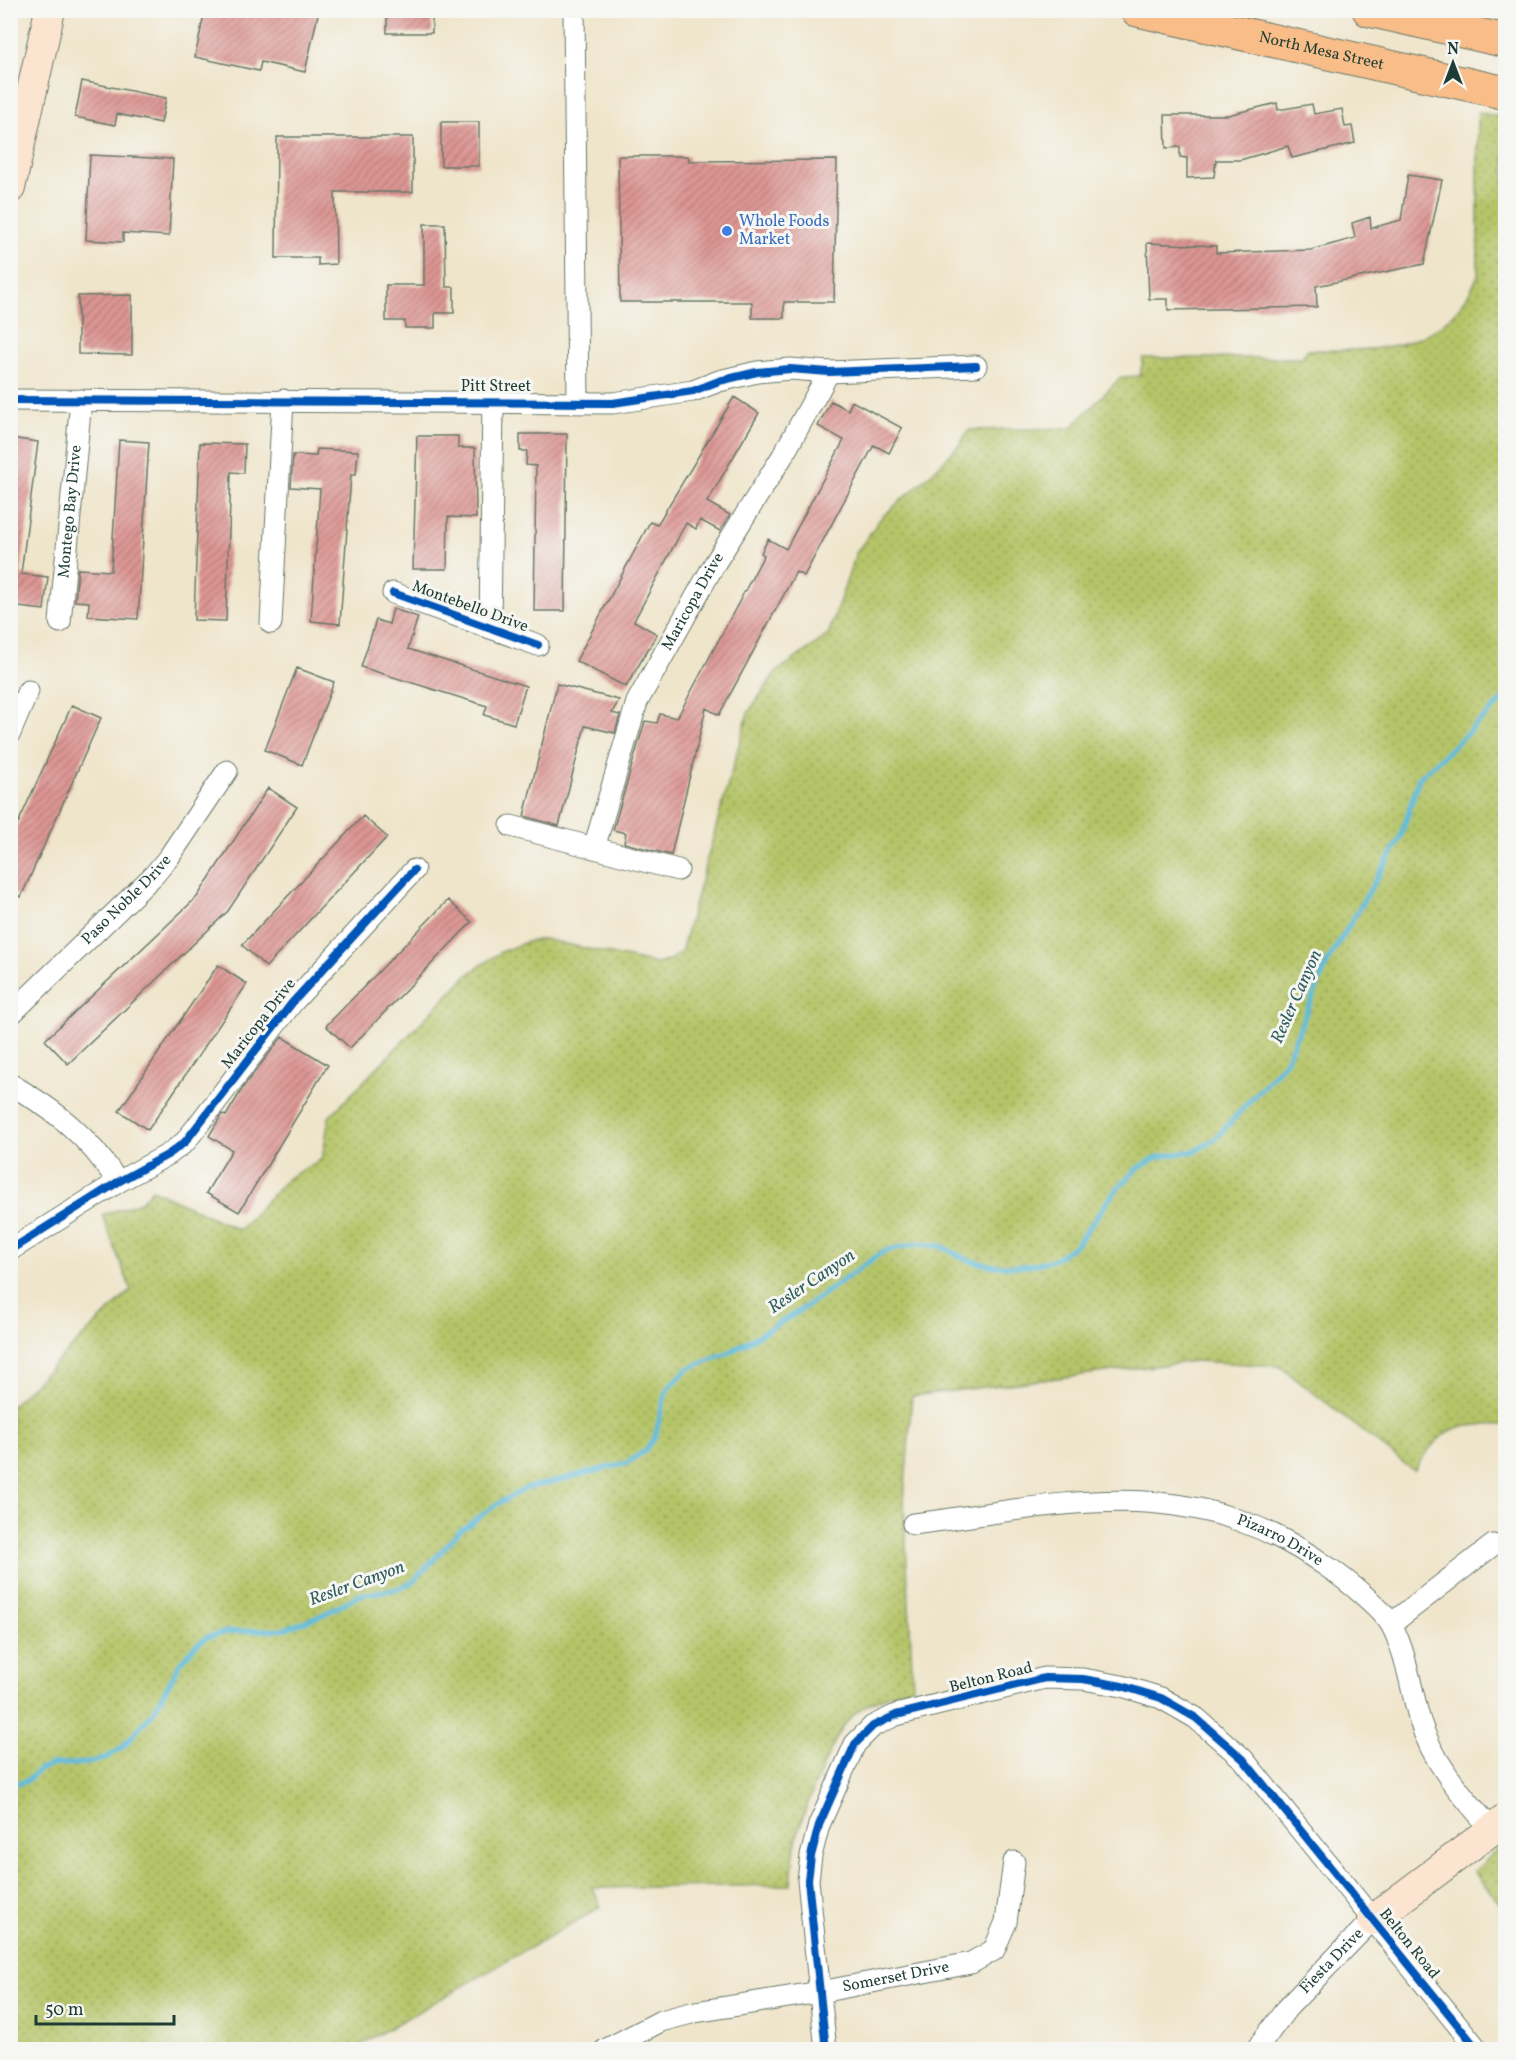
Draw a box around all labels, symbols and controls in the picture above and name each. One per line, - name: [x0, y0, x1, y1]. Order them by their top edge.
- street label: North Mesa Street: [1257, 27, 1386, 76]
- north arrow: [1423, 33, 1483, 93]
- text: N: [1447, 39, 1459, 61]
- place label: Whole Foods Market: [739, 211, 830, 251]
- marker: Whole Foods Market: [720, 224, 734, 238]
- street label: Pitt Street: [461, 376, 532, 398]
- street label: Montego Bay Drive: [53, 444, 88, 579]
- street label: Maricopa Drive: [657, 549, 730, 655]
- street label: Montebello Drive: [409, 576, 531, 638]
- street label: Paso Noble Drive: [77, 850, 177, 950]
- water label: Resler Canyon: [1265, 946, 1329, 1048]
- street label: Maricopa Drive: [217, 974, 301, 1074]
- water label: Resler Canyon: [764, 1244, 860, 1320]
- street label: Pizarro Drive: [1234, 1509, 1327, 1572]
- water label: Resler Canyon: [306, 1555, 408, 1613]
- street label: Belton Road: [947, 1657, 1035, 1699]
- street label: Belton Road: [1374, 1904, 1444, 1984]
- street label: Fiesta Drive: [1295, 1924, 1369, 1999]
- street label: Somerset Drive: [841, 1956, 951, 1998]
- scale bar: [36, 1988, 174, 2026]
- text: 50 m: [45, 1998, 84, 2023]

